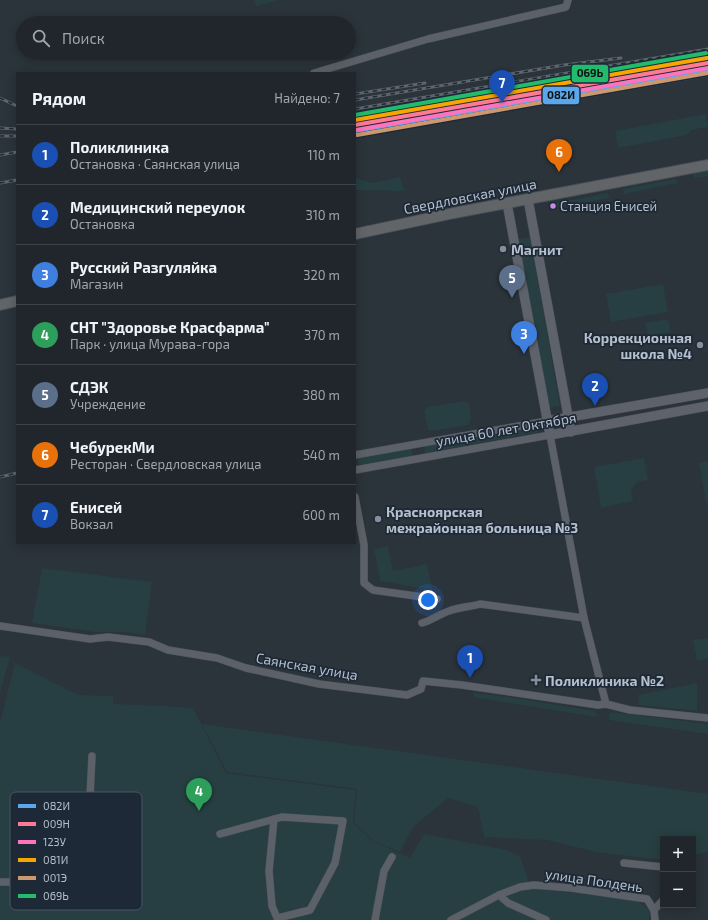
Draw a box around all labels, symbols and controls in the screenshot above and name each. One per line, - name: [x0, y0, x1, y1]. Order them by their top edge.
- search box: [16, 16, 356, 60]
- icon: search: [30, 27, 52, 49]
- text: Поиск: [62, 29, 105, 47]
- line badge: 069Ь: [571, 64, 609, 83]
- text: 069Ь: [577, 66, 604, 79]
- pin: 7: [489, 70, 515, 103]
- line badge: 082И: [542, 86, 580, 105]
- text: Рядом: [32, 88, 86, 108]
- text: 082И: [547, 88, 575, 101]
- text: Найдено: 7: [274, 90, 340, 106]
- text: Поликлиника: [70, 138, 169, 156]
- pin: 6: [546, 139, 572, 172]
- text: 1: [42, 147, 48, 163]
- text: 110 m: [308, 147, 340, 163]
- text: Остановка · Саянская улица: [70, 156, 240, 172]
- street label: Свердловская улица: [402, 175, 538, 217]
- text: Медицинский переулок: [70, 198, 245, 216]
- place label: Станция Енисей: [560, 198, 657, 214]
- marker: Станция Енисей: [548, 201, 558, 211]
- text: 2: [41, 207, 49, 223]
- text: 310 m: [305, 207, 340, 223]
- text: Остановка: [70, 216, 135, 232]
- place label: Магнит: [511, 241, 563, 258]
- marker: Магнит: [498, 244, 508, 254]
- text: Русский Разгуляйка: [70, 258, 217, 276]
- pin: 5: [499, 265, 525, 298]
- text: 3: [41, 267, 49, 283]
- text: 320 m: [303, 267, 340, 283]
- text: Магазин: [70, 276, 123, 292]
- text: СНТ "Здоровье Красфарма": [70, 318, 270, 336]
- pin: 3: [511, 321, 537, 354]
- text: 4: [41, 327, 49, 343]
- text: 370 m: [304, 327, 340, 343]
- place label: Коррекционная школа №4: [584, 329, 692, 362]
- text: Парк · улица Мурава-гора: [70, 336, 230, 352]
- marker: Коррекционная школа №4: [695, 340, 705, 350]
- pin: 2: [582, 373, 608, 406]
- text: СДЭК: [70, 378, 108, 396]
- text: 5: [41, 387, 49, 403]
- text: 380 m: [303, 387, 340, 403]
- text: Учреждение: [70, 396, 146, 412]
- street label: улица 60 лет Октября: [435, 408, 577, 450]
- text: ЧебурекМи: [70, 438, 155, 456]
- text: 6: [41, 447, 49, 463]
- text: 540 m: [303, 447, 340, 463]
- text: Ресторан · Свердловская улица: [70, 456, 261, 472]
- text: Енисей: [70, 498, 122, 516]
- place label: Красноярская межрайонная больница №3: [386, 503, 578, 536]
- text: 7: [42, 507, 48, 523]
- text: 600 m: [303, 507, 340, 523]
- marker: Красноярская межрайонная больница №3: [373, 514, 383, 524]
- text: Вокзал: [70, 516, 113, 532]
- your location: [418, 590, 438, 610]
- pin: 1: [457, 645, 483, 678]
- street label: Саянская улица: [255, 649, 359, 683]
- place label: Поликлиника №2: [545, 672, 664, 689]
- marker: Поликлиника №2: [530, 674, 542, 686]
- pin: 4: [186, 778, 212, 811]
- legend: [10, 792, 142, 910]
- text: 082И: [43, 799, 70, 812]
- text: 009Н: [43, 817, 70, 830]
- text: 123У: [43, 835, 67, 848]
- map controls: [660, 836, 696, 908]
- button: +: [660, 836, 696, 872]
- text: 081И: [43, 853, 68, 866]
- street label: улица Полдень: [544, 865, 644, 895]
- text: 001Э: [43, 871, 67, 884]
- button: −: [660, 872, 696, 908]
- text: 069Ь: [43, 889, 69, 902]

